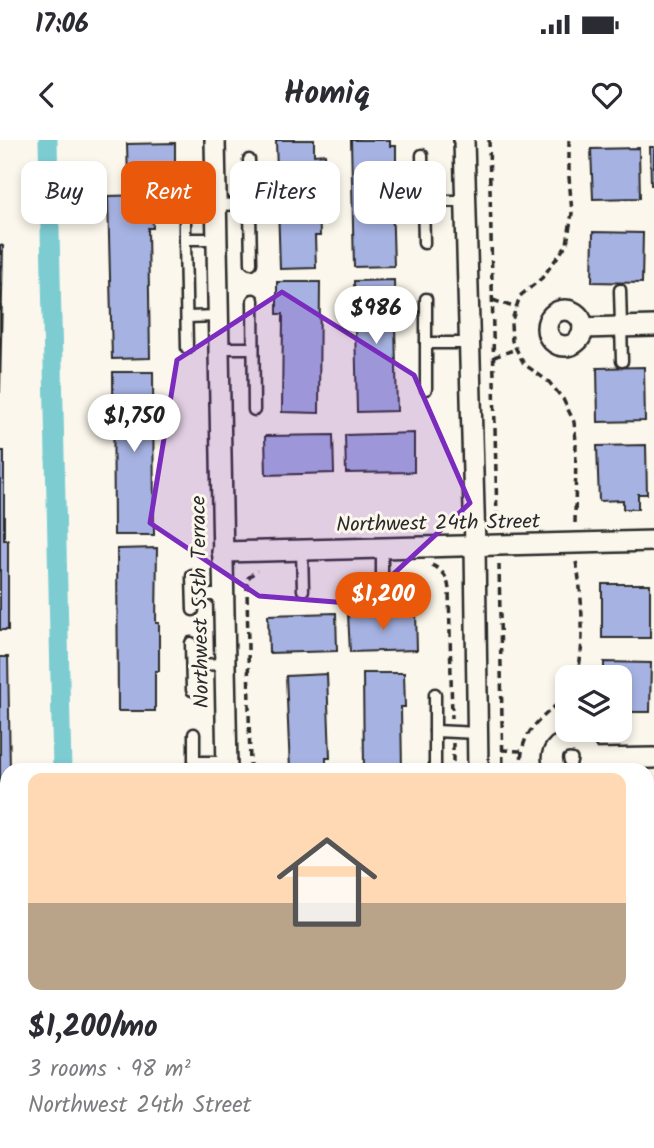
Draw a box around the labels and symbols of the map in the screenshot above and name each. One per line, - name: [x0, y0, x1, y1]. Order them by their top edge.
- pin: $986: [335, 286, 417, 346]
- pin: $1,750: [77, 394, 191, 454]
- street label: Northwest 55th Terrace: [183, 495, 219, 709]
- street label: Northwest 24th Street: [336, 506, 541, 542]
- pin: $1,200: [326, 573, 440, 632]

